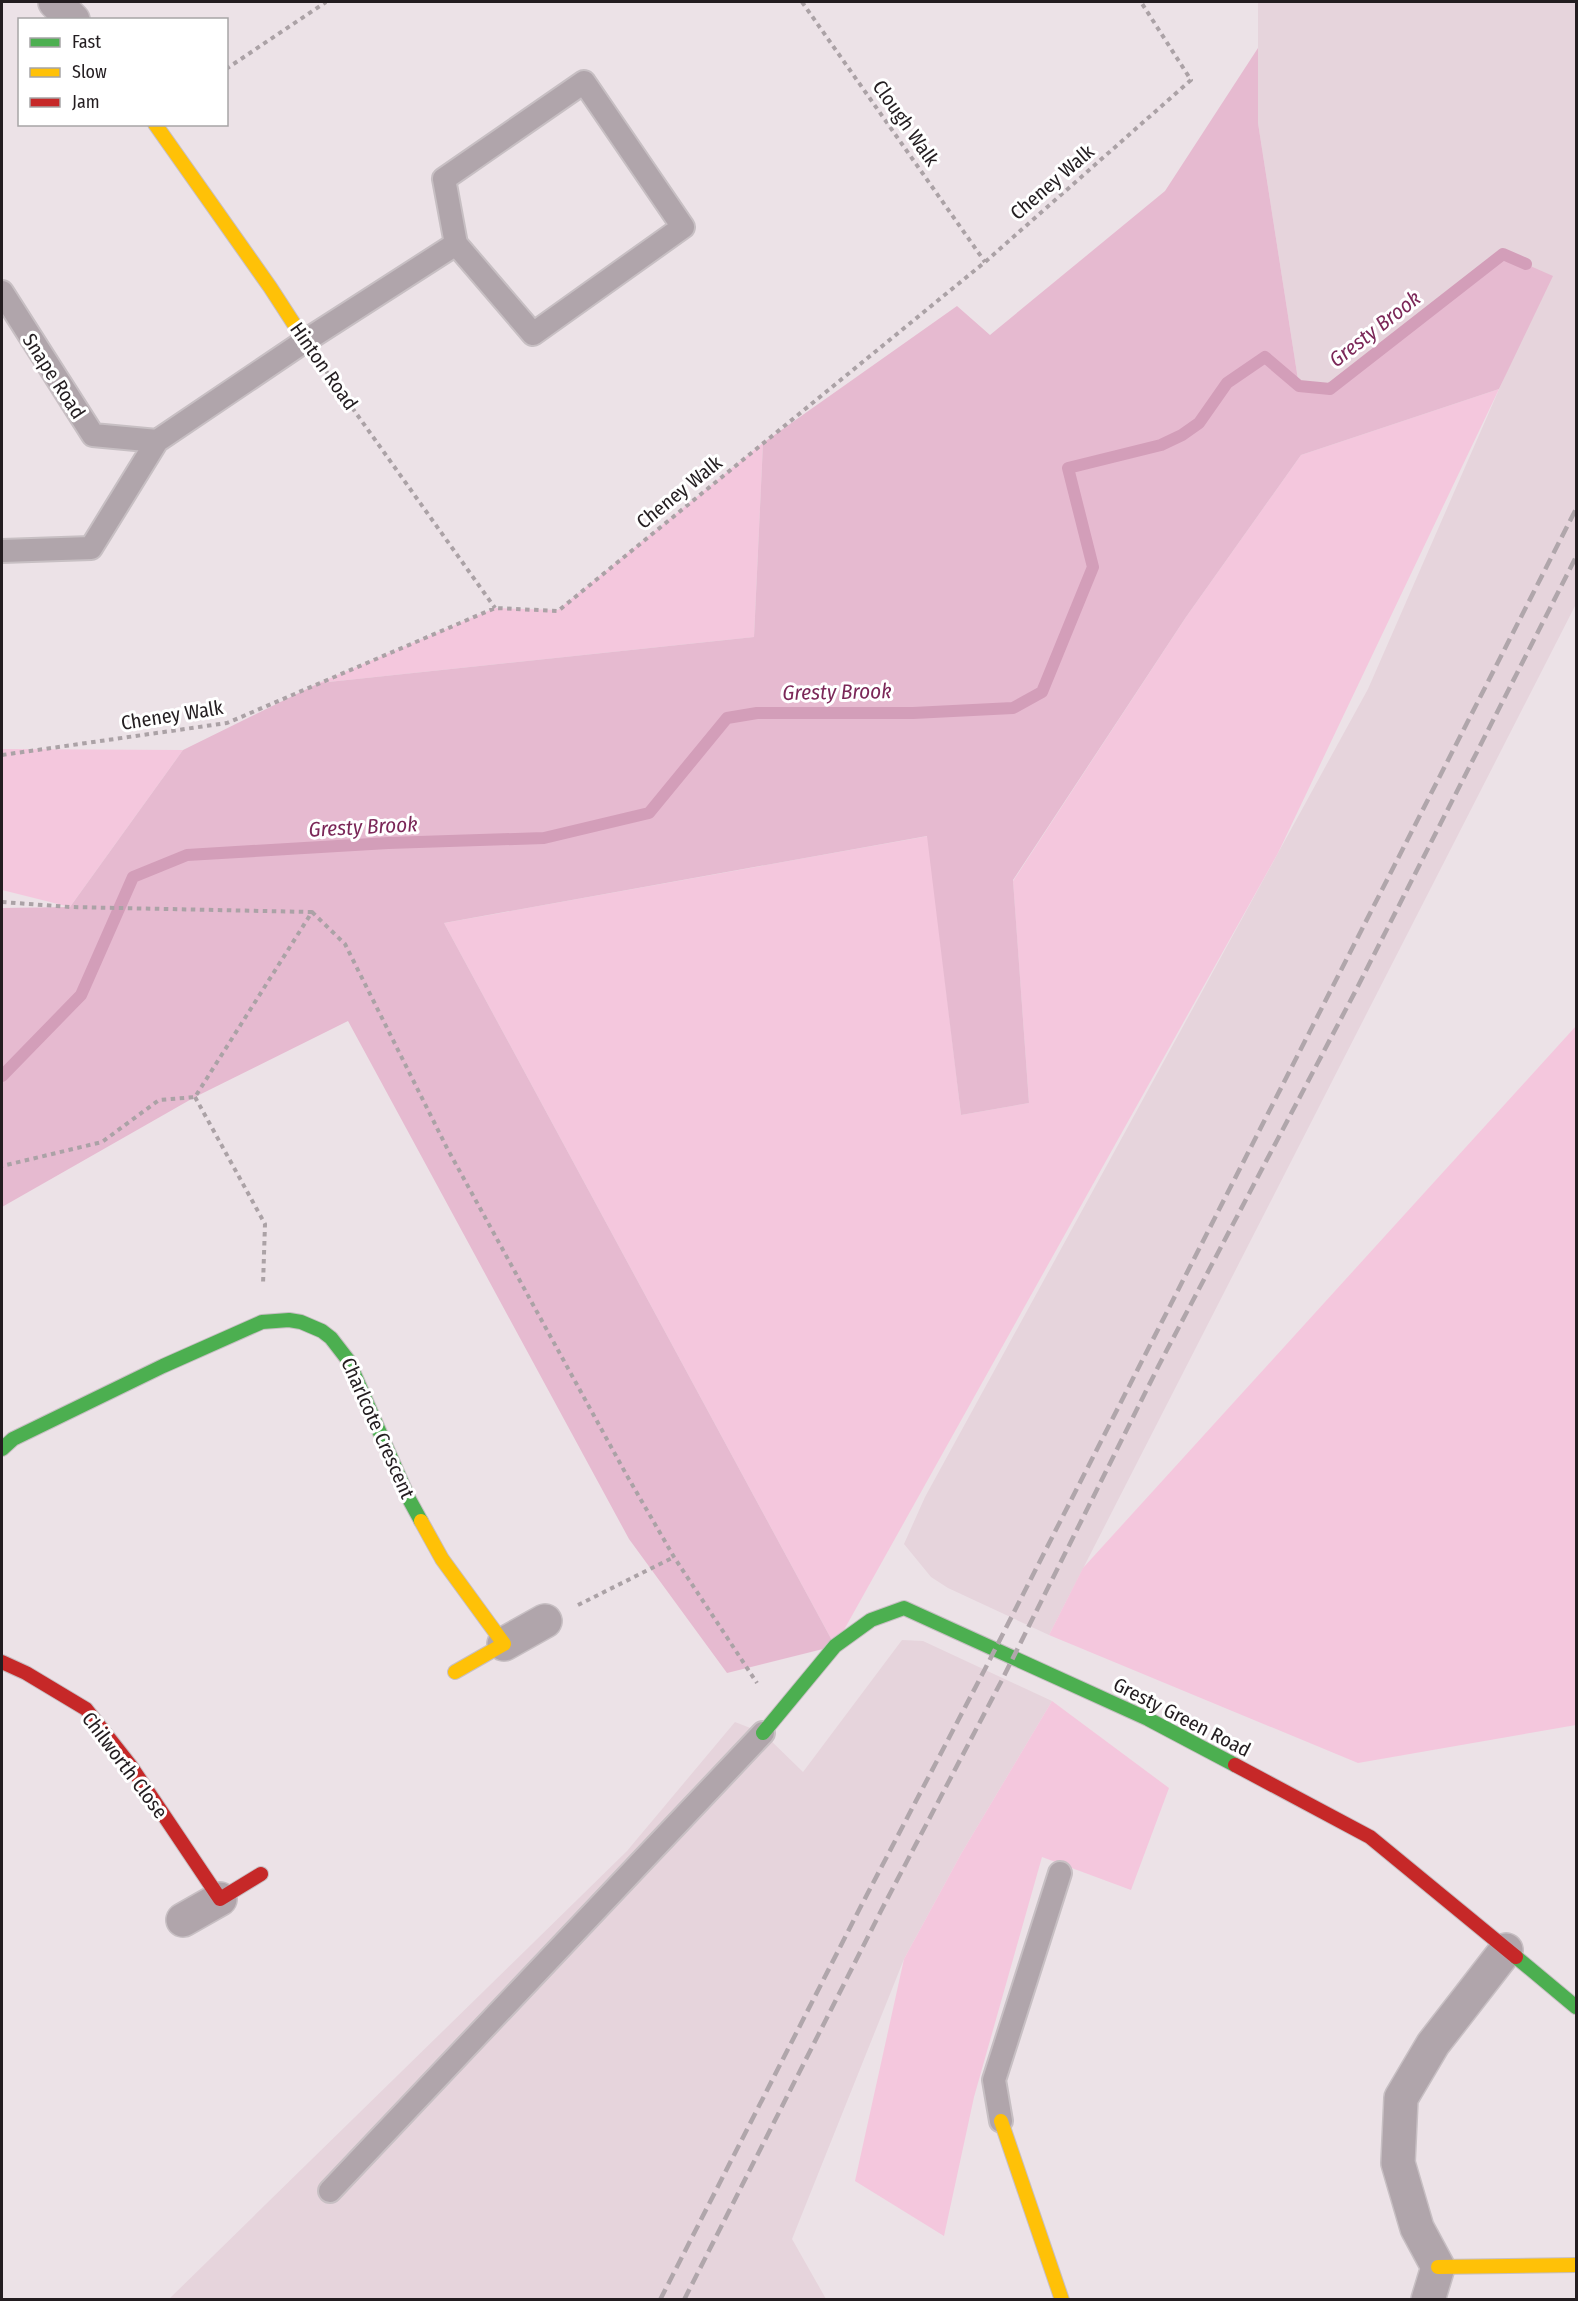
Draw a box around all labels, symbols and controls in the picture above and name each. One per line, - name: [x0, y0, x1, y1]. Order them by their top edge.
- legend: [18, 18, 228, 126]
- text: Fast: [72, 31, 101, 53]
- text: Slow: [72, 61, 107, 83]
- street label: Clough Walk: [868, 75, 945, 171]
- text: Jam: [72, 91, 100, 113]
- street label: Cheney Walk: [1005, 139, 1099, 225]
- water label: Gresty Brook: [1324, 285, 1426, 373]
- street label: Hinton Road: [285, 318, 363, 414]
- street label: Snape Road: [18, 329, 90, 423]
- street label: Cheney Walk: [631, 450, 727, 534]
- water label: Gresty Brook: [782, 678, 892, 706]
- street label: Cheney Walk: [119, 695, 225, 735]
- water label: Gresty Brook: [308, 811, 418, 843]
- street label: Charlcote Crescent: [336, 1354, 420, 1503]
- street label: Gresty Green Road: [1109, 1672, 1255, 1762]
- street label: Chilworth Close: [77, 1707, 173, 1823]

